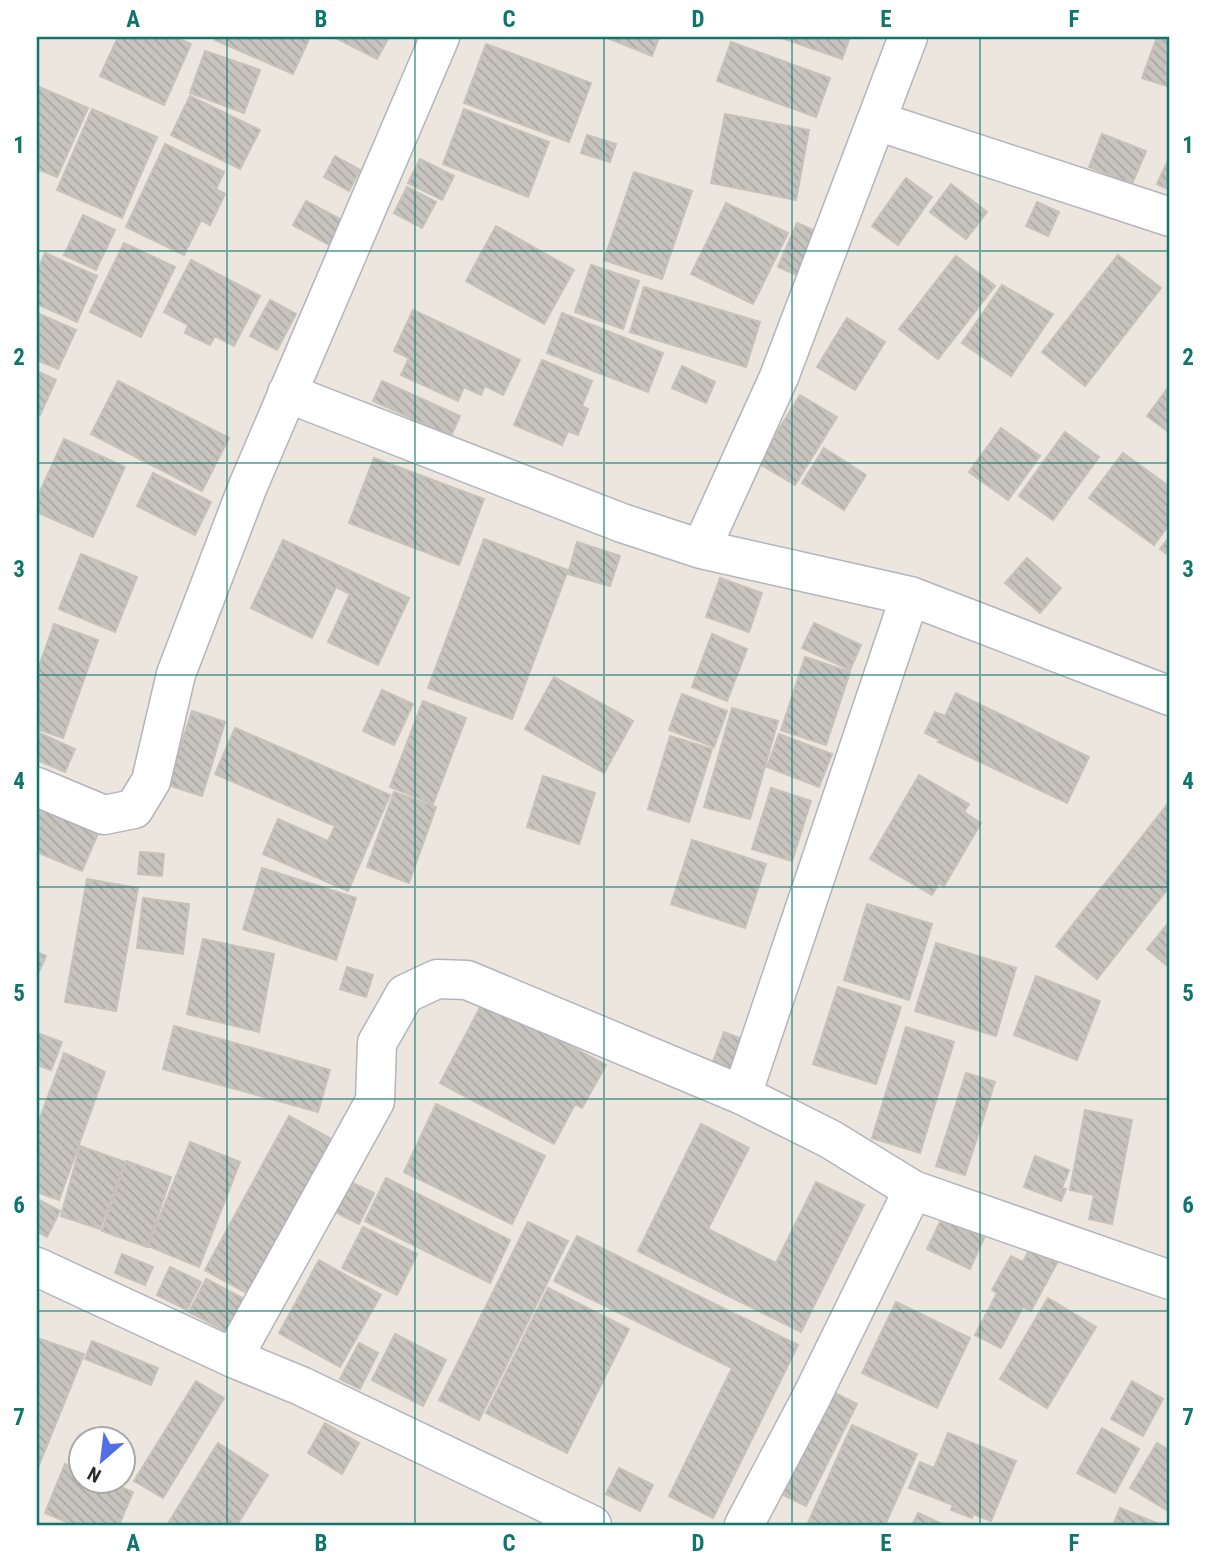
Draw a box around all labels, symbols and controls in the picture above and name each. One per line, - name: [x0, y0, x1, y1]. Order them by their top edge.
- text: A: [126, 6, 140, 33]
- text: B: [315, 6, 327, 33]
- text: C: [502, 6, 516, 33]
- text: D: [692, 6, 705, 33]
- text: E: [880, 6, 892, 33]
- text: F: [1069, 6, 1080, 33]
- text: 1: [13, 132, 25, 159]
- text: 1: [1182, 132, 1194, 159]
- text: 2: [13, 344, 25, 371]
- text: 2: [1182, 344, 1194, 371]
- text: 3: [13, 556, 25, 583]
- text: 3: [1182, 556, 1194, 583]
- text: 4: [13, 768, 25, 795]
- text: 4: [1182, 768, 1194, 795]
- text: 5: [13, 980, 25, 1007]
- text: 5: [1182, 980, 1194, 1007]
- text: 6: [13, 1192, 25, 1219]
- text: 6: [1182, 1192, 1194, 1219]
- text: 7: [13, 1404, 25, 1431]
- text: 7: [1182, 1404, 1194, 1431]
- north arrow: [66, 1426, 136, 1496]
- text: N: [84, 1462, 105, 1487]
- text: A: [126, 1530, 140, 1557]
- text: B: [315, 1530, 327, 1557]
- text: C: [502, 1530, 516, 1557]
- text: D: [692, 1530, 705, 1557]
- text: E: [880, 1530, 892, 1557]
- text: F: [1069, 1530, 1080, 1557]

